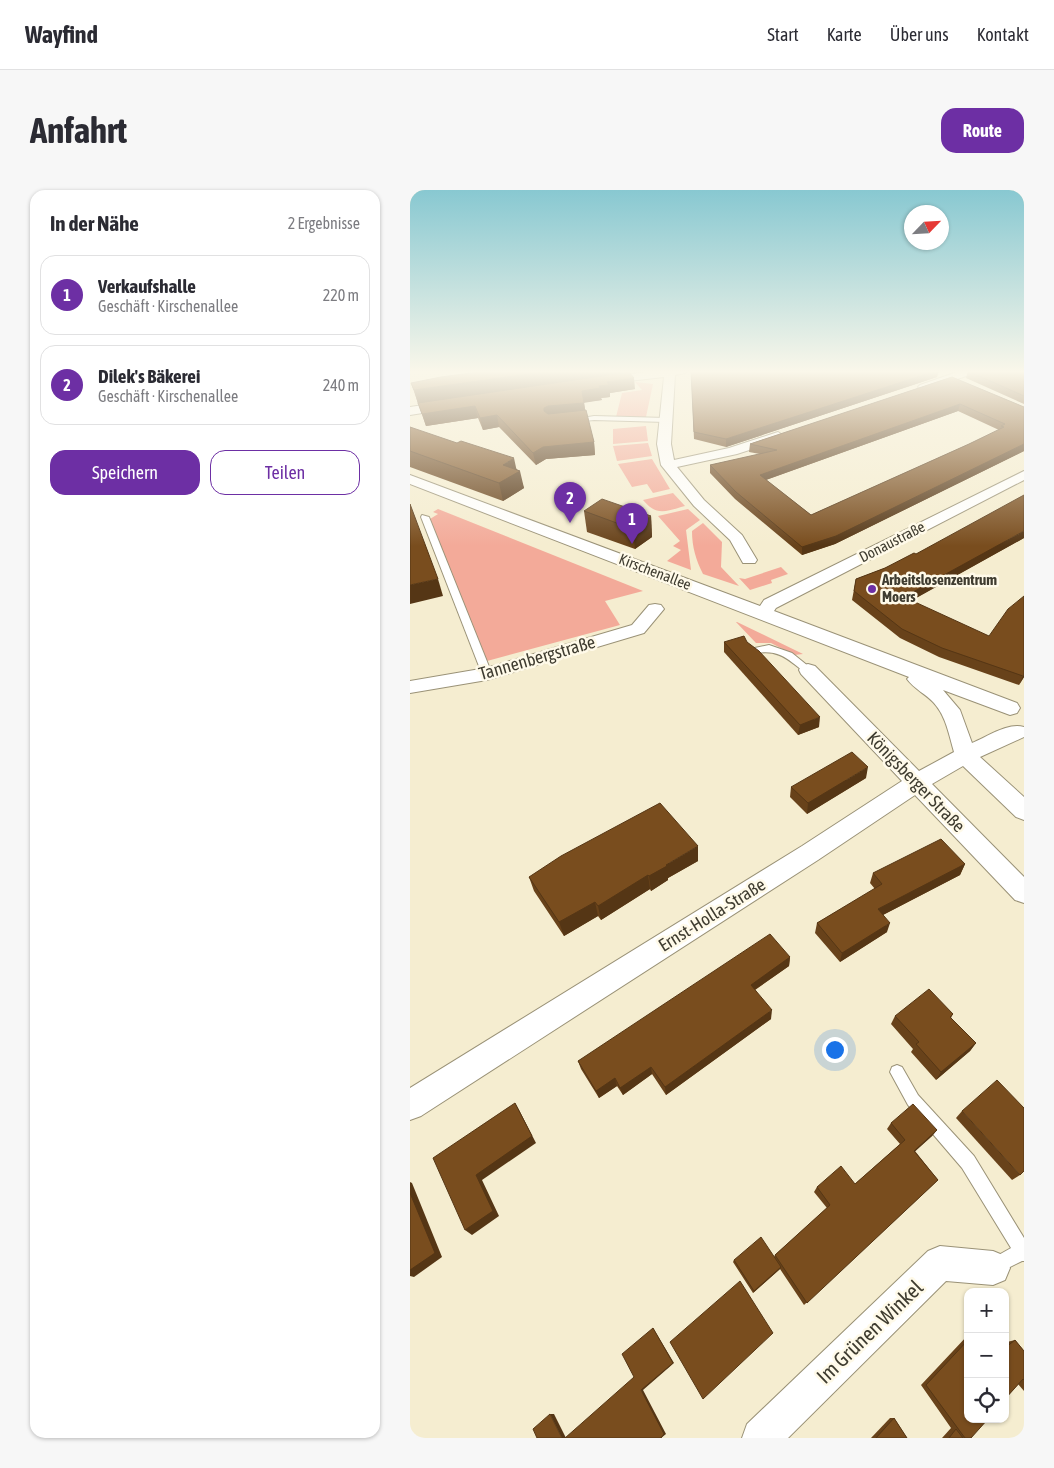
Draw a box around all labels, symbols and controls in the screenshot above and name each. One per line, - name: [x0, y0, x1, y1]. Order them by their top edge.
- text: Wayfind: [25, 21, 98, 48]
- text: Start: [767, 24, 799, 45]
- text: Karte: [827, 24, 862, 45]
- text: Über uns: [890, 24, 949, 45]
- text: Kontakt: [977, 24, 1029, 45]
- button: Route: [941, 108, 1024, 153]
- text: Anfahrt: [30, 110, 127, 150]
- north arrow: [904, 205, 949, 250]
- text: In der Nähe: [50, 211, 139, 235]
- text: 2 Ergebnisse: [288, 214, 360, 232]
- text: Verkaufshalle: [98, 275, 196, 297]
- text: 1: [63, 286, 71, 304]
- text: 220 m: [323, 286, 359, 304]
- text: Geschäft · Kirschenallee: [98, 297, 238, 315]
- text: Dilek's Bäkerei: [98, 365, 200, 387]
- text: 2: [63, 376, 71, 394]
- text: 240 m: [323, 376, 359, 394]
- text: Geschäft · Kirschenallee: [98, 387, 238, 405]
- button: Speichern: [50, 450, 200, 495]
- button: Teilen: [210, 450, 360, 495]
- pin: 2: [554, 482, 586, 523]
- pin: 1: [616, 503, 648, 544]
- street label: Donaustraße: [856, 518, 928, 565]
- street label: Kirschenallee: [617, 550, 694, 593]
- place label: Arbeitslosenzentrum Moers: [881, 571, 997, 605]
- marker: Arbeitslosenzentrum Moers: [866, 583, 878, 595]
- street label: Tannenbergstraße: [476, 631, 597, 684]
- street label: Königsberger Straße: [863, 727, 970, 836]
- street label: Ernst-Holla-Straße: [655, 873, 769, 956]
- your location: [822, 1037, 848, 1063]
- street label: Im Grünen Winkel: [811, 1275, 927, 1388]
- map controls: [964, 1288, 1009, 1423]
- button: +: [964, 1288, 1009, 1333]
- button: −: [964, 1333, 1009, 1378]
- button: locate: [964, 1378, 1009, 1423]

